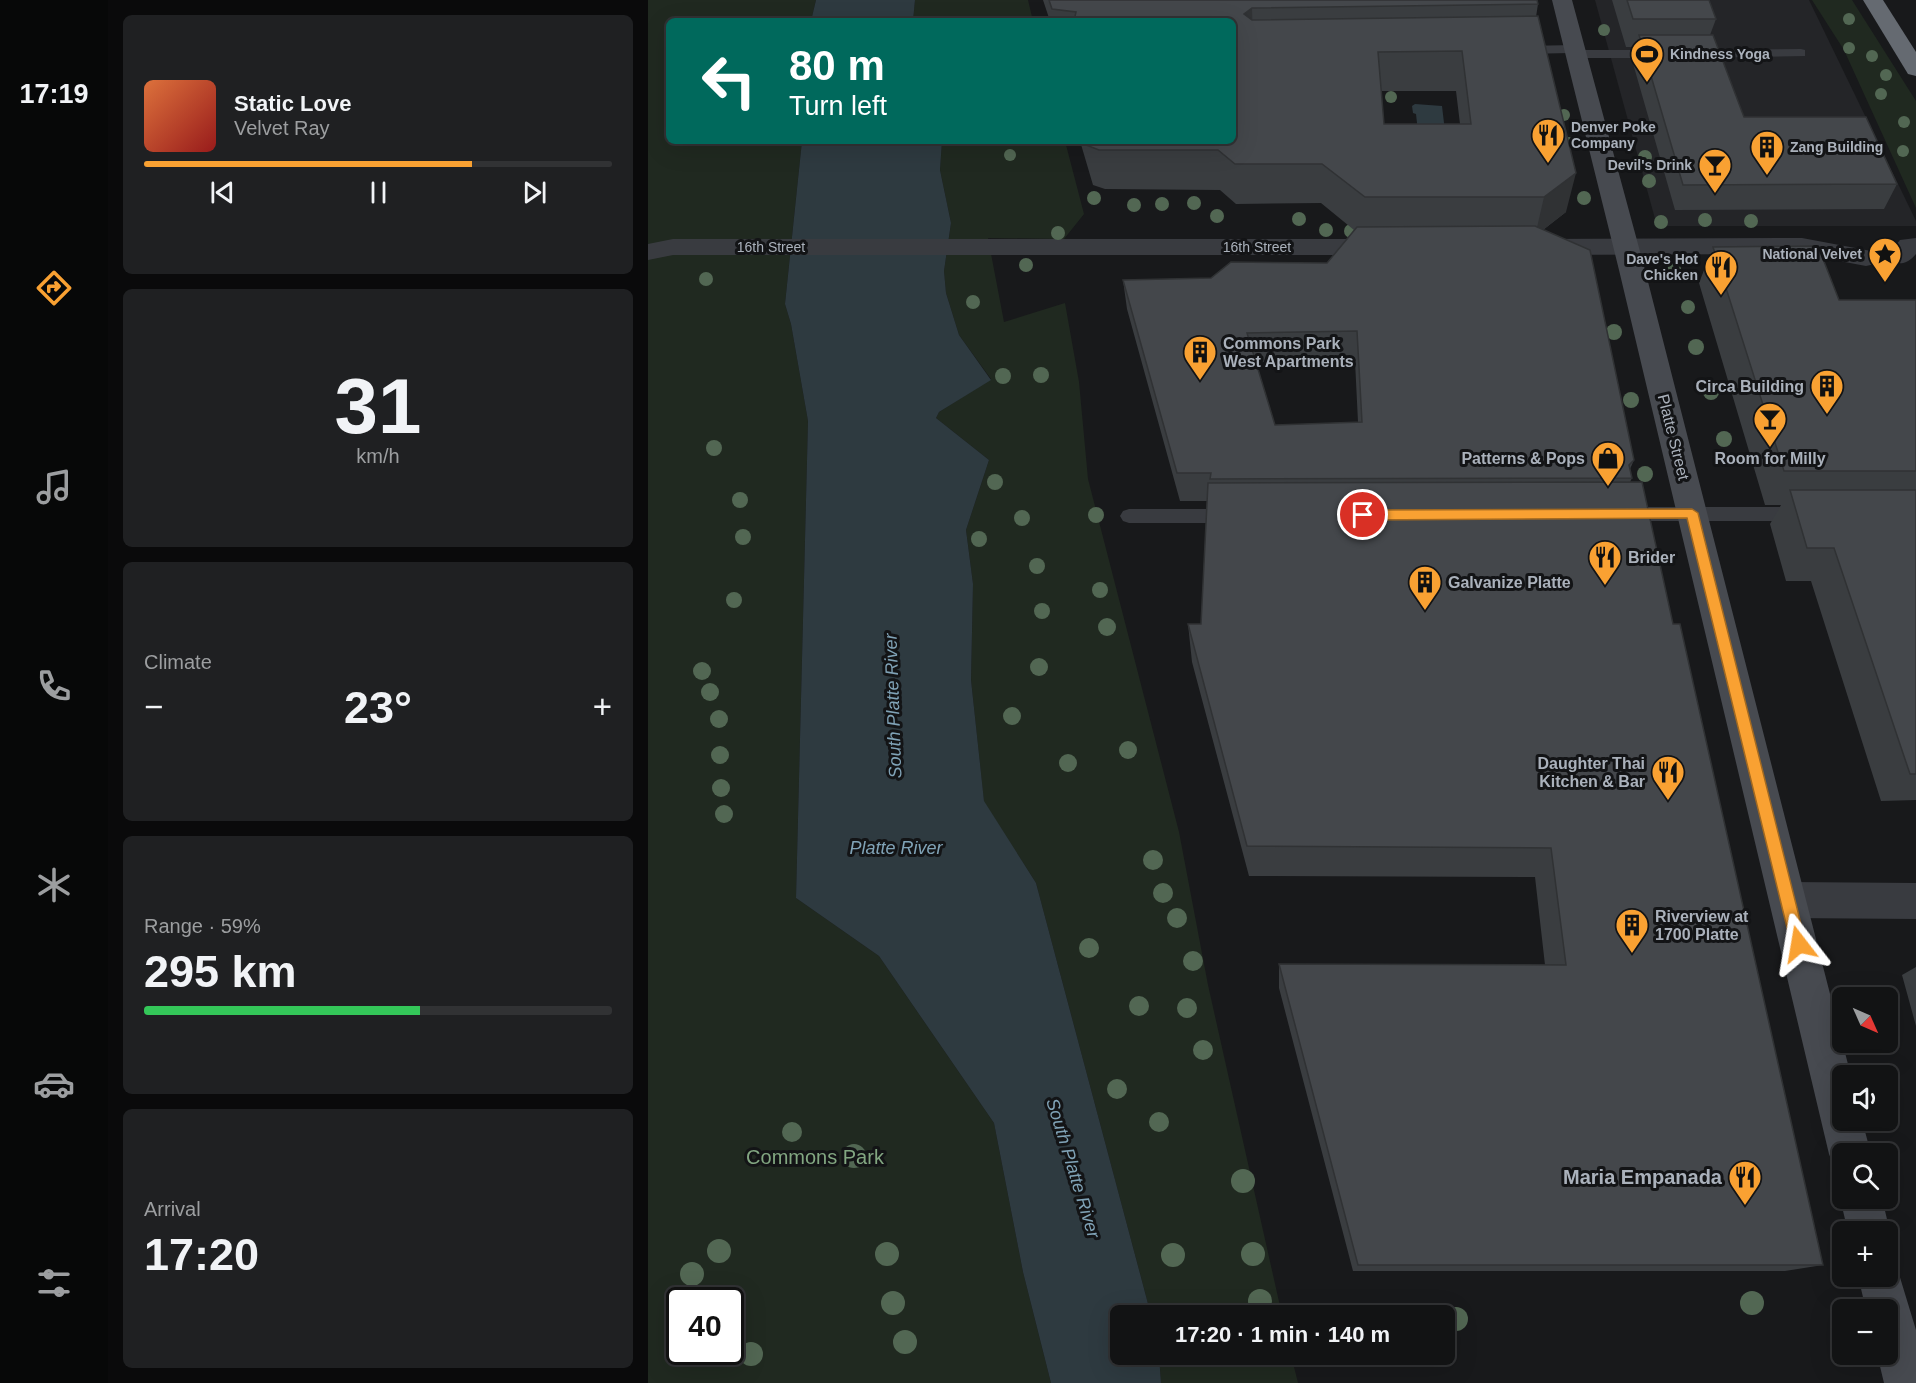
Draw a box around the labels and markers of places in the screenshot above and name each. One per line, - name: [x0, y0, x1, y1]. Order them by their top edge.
- sports icon: Kindness Yoga: [1629, 36, 1665, 83]
- place label: Kindness Yoga: [1670, 46, 1770, 62]
- restaurant icon: Denver Poke Company: [1530, 117, 1566, 164]
- place label: Denver Poke Company: [1571, 119, 1656, 151]
- building icon: Zang Building: [1749, 129, 1785, 176]
- place label: Zang Building: [1790, 139, 1883, 155]
- bar icon: Devil's Drink: [1697, 147, 1733, 194]
- place label: Devil's Drink: [1608, 157, 1692, 173]
- place icon: National Velvet: [1867, 236, 1903, 283]
- place label: National Velvet: [1762, 246, 1862, 262]
- restaurant icon: Dave's Hot Chicken: [1703, 249, 1739, 296]
- place label: Dave's Hot Chicken: [1626, 251, 1698, 283]
- building icon: Commons Park West Apartments: [1182, 334, 1218, 381]
- place label: Commons Park West Apartments: [1223, 335, 1354, 370]
- building icon: Circa Building: [1809, 368, 1845, 415]
- place label: Circa Building: [1696, 378, 1804, 395]
- bar icon: Room for Milly: [1752, 401, 1788, 448]
- shop icon: Patterns & Pops: [1590, 440, 1626, 487]
- place label: Patterns & Pops: [1461, 450, 1585, 467]
- place label: Room for Milly: [1714, 450, 1826, 467]
- pin: [1337, 489, 1388, 540]
- restaurant icon: Brider: [1587, 539, 1623, 586]
- place label: Brider: [1628, 549, 1675, 566]
- building icon: Galvanize Platte: [1407, 564, 1443, 611]
- place label: Galvanize Platte: [1448, 574, 1571, 591]
- restaurant icon: Daughter Thai Kitchen & Bar: [1650, 754, 1686, 801]
- place label: Daughter Thai Kitchen & Bar: [1537, 755, 1645, 790]
- building icon: Riverview at 1700 Platte: [1614, 907, 1650, 954]
- place label: Riverview at 1700 Platte: [1655, 908, 1749, 943]
- restaurant icon: Maria Empanada: [1727, 1159, 1763, 1206]
- place label: Maria Empanada: [1563, 1166, 1723, 1188]

